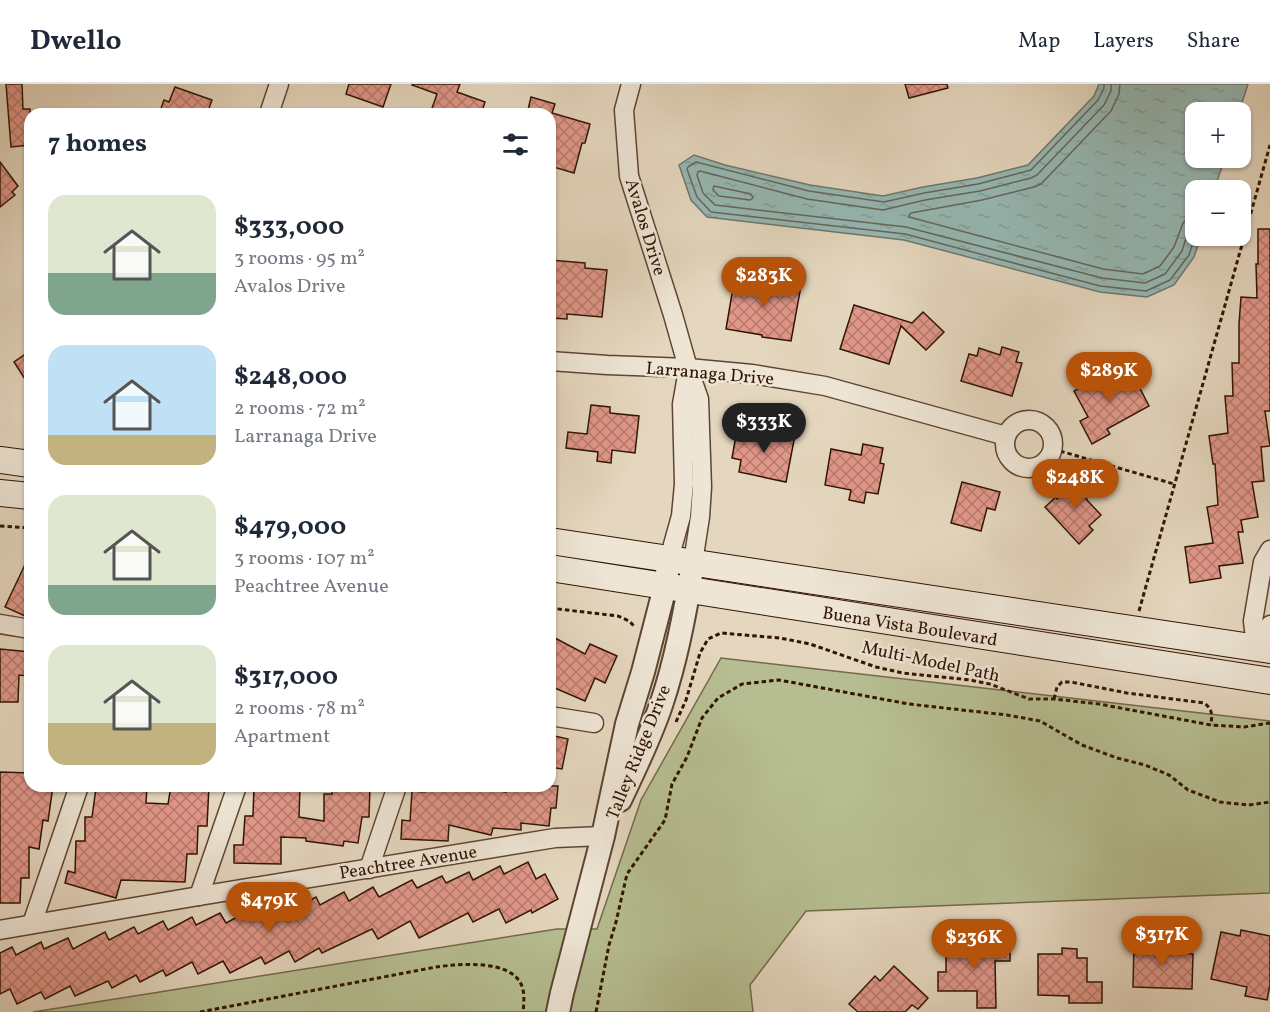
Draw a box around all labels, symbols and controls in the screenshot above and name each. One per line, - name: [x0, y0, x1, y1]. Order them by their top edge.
- text: Dwello: [30, 22, 122, 61]
- text: Map: [1018, 27, 1060, 56]
- text: Layers: [1093, 27, 1154, 56]
- text: Share: [1187, 27, 1240, 56]
- map controls: [1185, 102, 1251, 246]
- button: +: [1185, 102, 1251, 168]
- text: 7 homes: [48, 126, 147, 162]
- icon: filters: [499, 128, 532, 161]
- street label: Avalos Drive: [618, 176, 671, 279]
- button: −: [1185, 180, 1251, 246]
- text: $333,000: [234, 209, 344, 245]
- icon: home: [96, 219, 168, 291]
- text: 3 rooms · 95 m²: [234, 245, 365, 273]
- pin: $283K: [722, 257, 806, 308]
- text: $283K: [735, 262, 793, 290]
- text: Avalos Drive: [234, 273, 345, 301]
- pin: $289K: [1067, 352, 1151, 403]
- street label: Larranaga Drive: [645, 356, 775, 393]
- text: $289K: [1080, 357, 1138, 385]
- text: $248,000: [234, 359, 347, 395]
- icon: home: [96, 369, 168, 441]
- text: 2 rooms · 72 m²: [234, 395, 366, 423]
- pin: $333K: [722, 403, 806, 454]
- text: $333K: [736, 408, 792, 436]
- text: Larranaga Drive: [234, 423, 377, 451]
- pin: $248K: [1033, 459, 1117, 510]
- text: $248K: [1046, 464, 1104, 492]
- text: $479,000: [234, 509, 346, 545]
- icon: home: [96, 519, 168, 591]
- text: 3 rooms · 107 m²: [234, 545, 375, 573]
- text: Peachtree Avenue: [234, 573, 389, 601]
- street label: Buena Vista Boulevard: [820, 601, 999, 654]
- street label: Multi-Model Path: [859, 636, 1002, 689]
- text: $317,000: [234, 659, 338, 695]
- icon: home: [96, 669, 168, 741]
- street label: Talley Ridge Drive: [601, 681, 678, 824]
- text: 2 rooms · 78 m²: [234, 695, 365, 723]
- text: Apartment: [234, 723, 330, 751]
- street label: Peachtree Avenue: [337, 840, 479, 887]
- pin: $479K: [227, 882, 311, 933]
- text: $479K: [240, 887, 298, 915]
- pin: $317K: [1120, 916, 1204, 967]
- pin: $236K: [932, 919, 1016, 970]
- text: $317K: [1135, 921, 1189, 949]
- text: $236K: [946, 924, 1002, 952]

